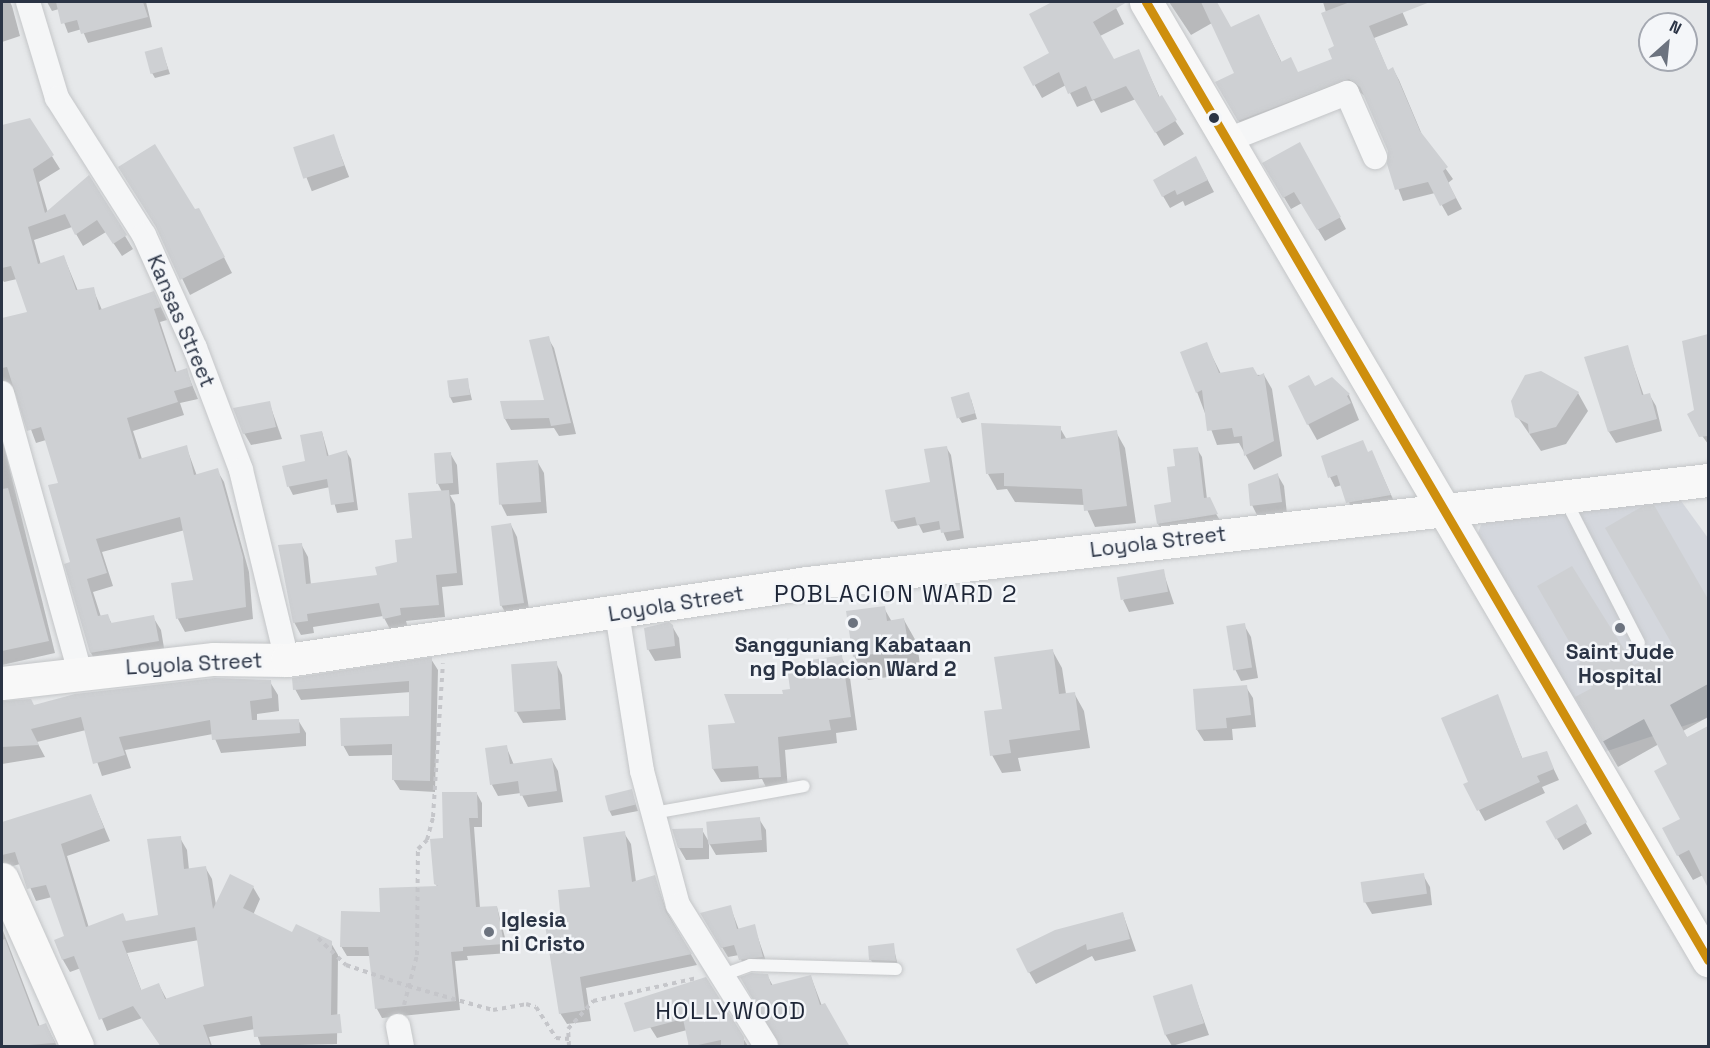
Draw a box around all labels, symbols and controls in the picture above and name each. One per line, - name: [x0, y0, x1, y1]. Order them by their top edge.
- north arrow: [1638, 12, 1698, 72]
- text: N: [1666, 16, 1685, 39]
- unlabelled marker: [1208, 112, 1220, 124]
- street label: Kansas Street: [142, 251, 220, 391]
- street label: Loyola Street: [1088, 521, 1228, 563]
- district label: POBLACION WARD 2: [774, 580, 1018, 608]
- street label: Loyola Street: [606, 581, 746, 627]
- marker: Sangguniang Kabataan ng Poblacion Ward 2: [846, 616, 860, 630]
- marker: Saint Jude Hospital: [1611, 619, 1629, 637]
- place label: Sangguniang Kabataan ng Poblacion Ward 2: [735, 632, 971, 682]
- place label: Saint Jude Hospital: [1566, 639, 1674, 689]
- street label: Loyola Street: [125, 648, 263, 680]
- place label: Iglesia ni Cristo: [501, 907, 585, 957]
- marker: Iglesia ni Cristo: [482, 925, 496, 939]
- district label: HOLLYWOOD: [655, 997, 807, 1025]

